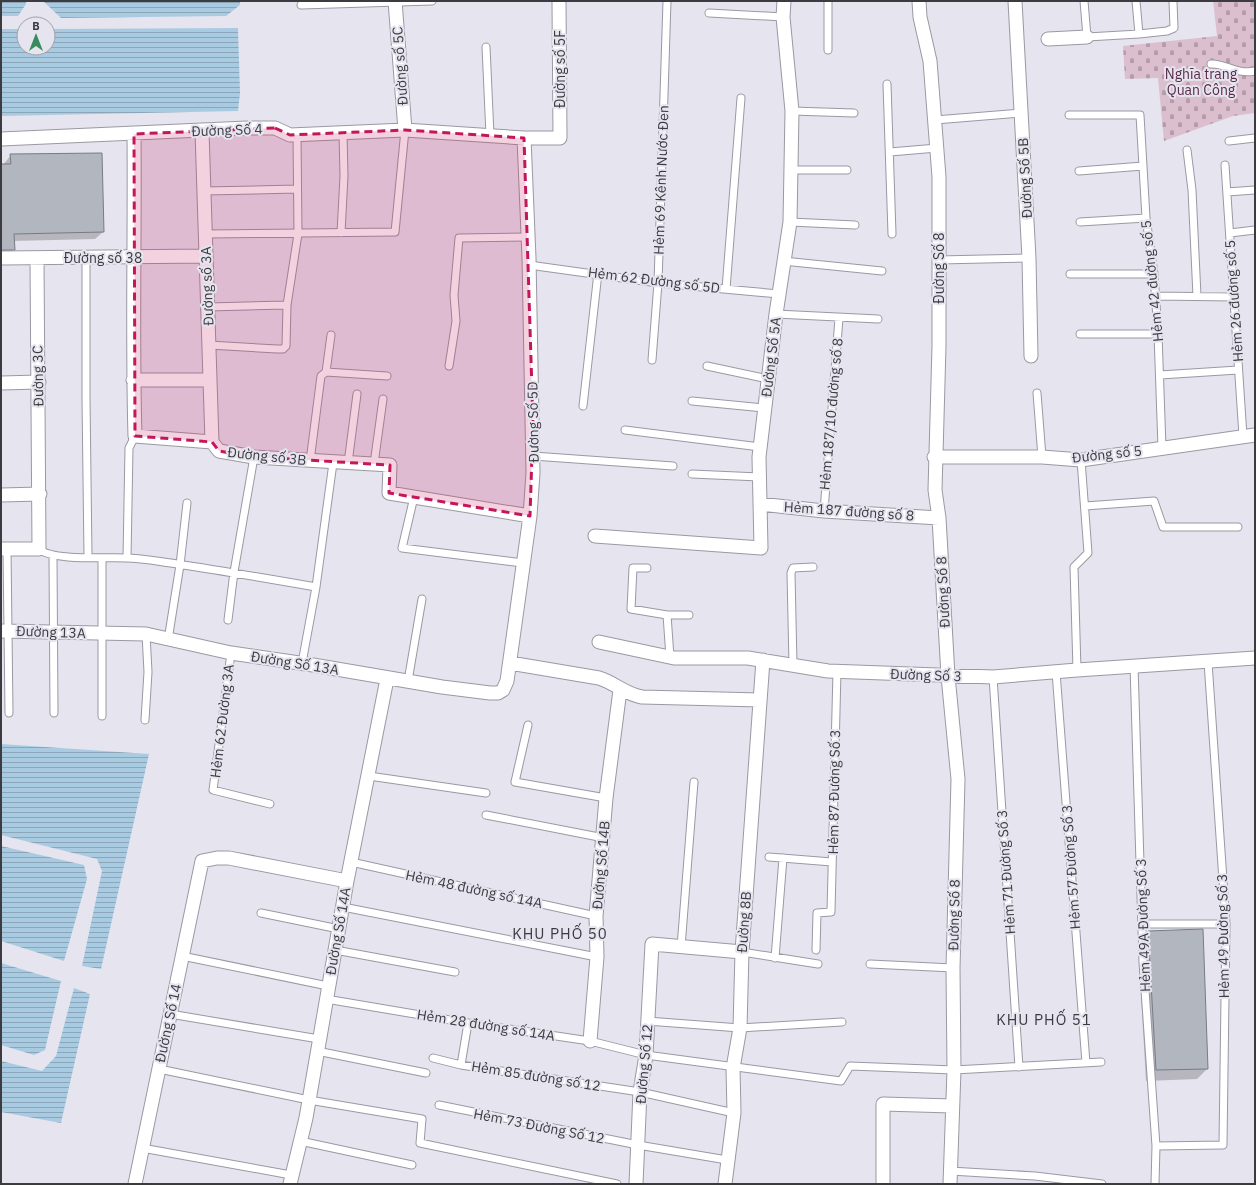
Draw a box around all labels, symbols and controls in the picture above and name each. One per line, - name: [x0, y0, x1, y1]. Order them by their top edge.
- north arrow: [16, 16, 56, 56]
- text: B: [32, 19, 40, 33]
- street label: Đường số 5C: [388, 26, 412, 106]
- street label: Đường số 5F: [551, 30, 569, 108]
- park label: Nghĩa trang Quan Công: [1165, 65, 1238, 99]
- street label: Hẻm 69 Kênh Nước Đen: [649, 105, 673, 255]
- street label: Đường Số 4: [191, 120, 263, 140]
- street label: Đường Số 5B: [1014, 137, 1036, 219]
- street label: Hẻm 42 đường số 5: [1137, 219, 1167, 343]
- street label: Đường Số 8: [930, 232, 948, 304]
- street label: Hẻm 26 đường số 5: [1221, 239, 1247, 363]
- street label: Đường số 3A: [197, 246, 217, 326]
- street label: Đường số 38: [64, 249, 142, 267]
- street label: Hẻm 62 Đường số 5D: [587, 263, 721, 297]
- street label: Đường Số 5A: [757, 316, 785, 398]
- street label: Hẻm 187/10 đường số 8: [815, 337, 847, 491]
- street label: Đường 3C: [28, 345, 48, 407]
- street label: Đường Số 5D: [523, 381, 543, 463]
- street label: Đường số 5: [1071, 441, 1143, 467]
- street label: Đường số 3B: [227, 443, 307, 469]
- street label: Hẻm 187 đường số 8: [783, 497, 915, 525]
- street label: Đường Số 8: [932, 556, 954, 628]
- street label: Đường 13A: [16, 622, 86, 642]
- street label: Đường Số 13A: [250, 647, 340, 679]
- street label: Hẻm 62 Đường 3A: [206, 663, 238, 779]
- street label: Đường Số 3: [890, 665, 962, 685]
- street label: Hẻm 87 Đường Số 3: [824, 729, 844, 855]
- street label: Hẻm 57 Đường Số 3: [1058, 804, 1084, 930]
- street label: Hẻm 71 Đường Số 3: [993, 809, 1019, 935]
- street label: Đường Số 14B: [588, 820, 614, 910]
- street label: Hẻm 49A Đường Số 3: [1132, 858, 1154, 992]
- street label: Hẻm 48 đường số 14A: [404, 866, 544, 912]
- street label: Hẻm 49 Đường Số 3: [1213, 873, 1233, 999]
- street label: Đường Số 8: [944, 879, 964, 951]
- street label: Đường Số 14A: [321, 886, 355, 976]
- street label: Đường 8B: [733, 891, 755, 953]
- district label: KHU PHỐ 50: [512, 922, 608, 943]
- street label: Đường Số 14: [151, 982, 185, 1064]
- street label: Hẻm 28 đường số 14A: [416, 1005, 556, 1045]
- district label: KHU PHỐ 51: [996, 1008, 1092, 1029]
- street label: Đường Số 12: [632, 1023, 656, 1105]
- street label: Hẻm 85 đường số 12: [470, 1057, 602, 1095]
- street label: Hẻm 73 Đường Số 12: [472, 1104, 606, 1148]

